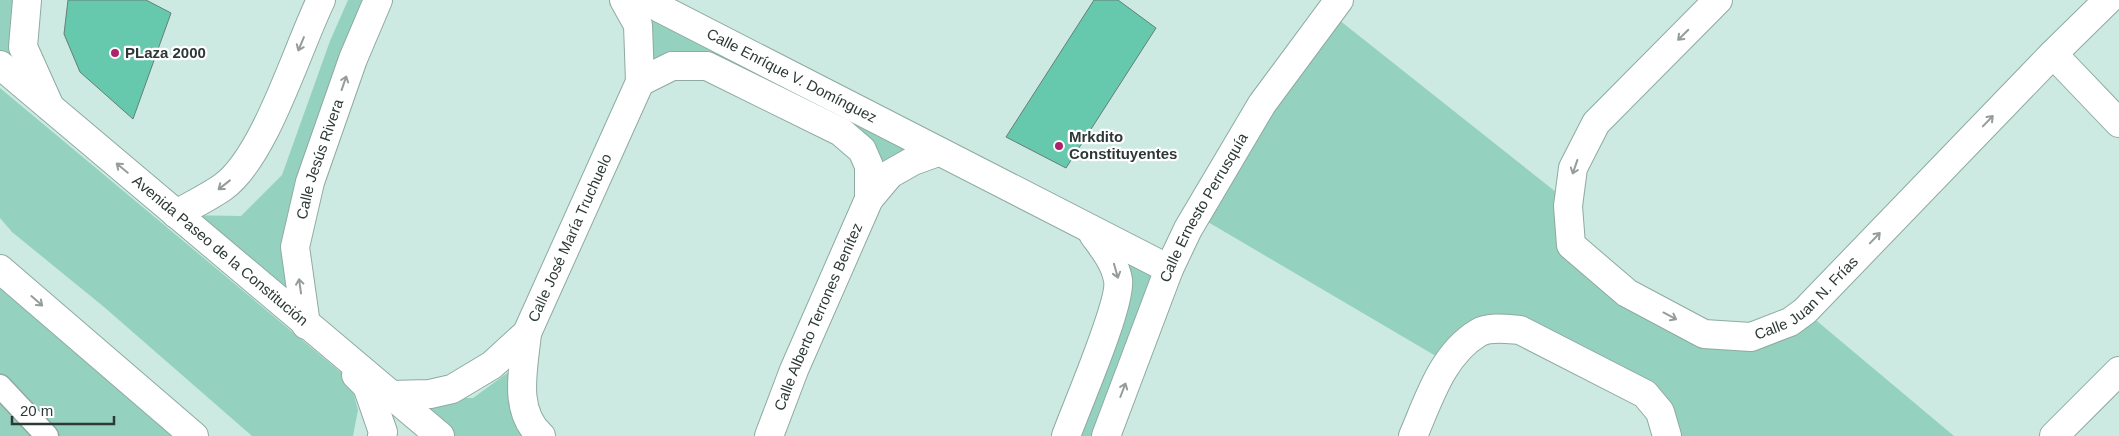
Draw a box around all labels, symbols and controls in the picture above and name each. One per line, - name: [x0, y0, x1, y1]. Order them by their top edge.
- street label: Calle Enríque V. Domínguez: [704, 25, 880, 126]
- one-way arrow: [1677, 28, 1689, 41]
- one-way arrow: [296, 36, 306, 51]
- place label: PLaza 2000: [125, 44, 206, 61]
- marker: PLaza 2000: [109, 47, 121, 59]
- one-way arrow: [340, 75, 350, 91]
- street label: Calle Jesús Rivera: [293, 96, 347, 221]
- one-way arrow: [1982, 115, 1994, 128]
- place label: Mrkdito Constituyentes: [1069, 128, 1177, 162]
- street label: Calle Ernesto Perrusquía: [1156, 129, 1251, 284]
- marker: Mrkdito Constituyentes: [1053, 140, 1065, 152]
- street label: Calle José María Truchuelo: [524, 151, 615, 324]
- one-way arrow: [1570, 159, 1579, 174]
- one-way arrow: [116, 162, 129, 173]
- street label: Avenida Paseo de la Constitución: [129, 172, 312, 329]
- one-way arrow: [217, 179, 230, 190]
- street label: Calle Alberto Terrones Benítez: [770, 220, 865, 413]
- one-way arrow: [1869, 232, 1881, 245]
- street label: Calle Juan N. Frías: [1752, 253, 1861, 343]
- one-way arrow: [1111, 263, 1121, 279]
- one-way arrow: [295, 278, 305, 294]
- one-way arrow: [30, 295, 43, 306]
- one-way arrow: [1662, 312, 1677, 321]
- one-way arrow: [1119, 383, 1128, 399]
- scale bar: [12, 394, 115, 426]
- text: 20 m: [20, 402, 53, 419]

